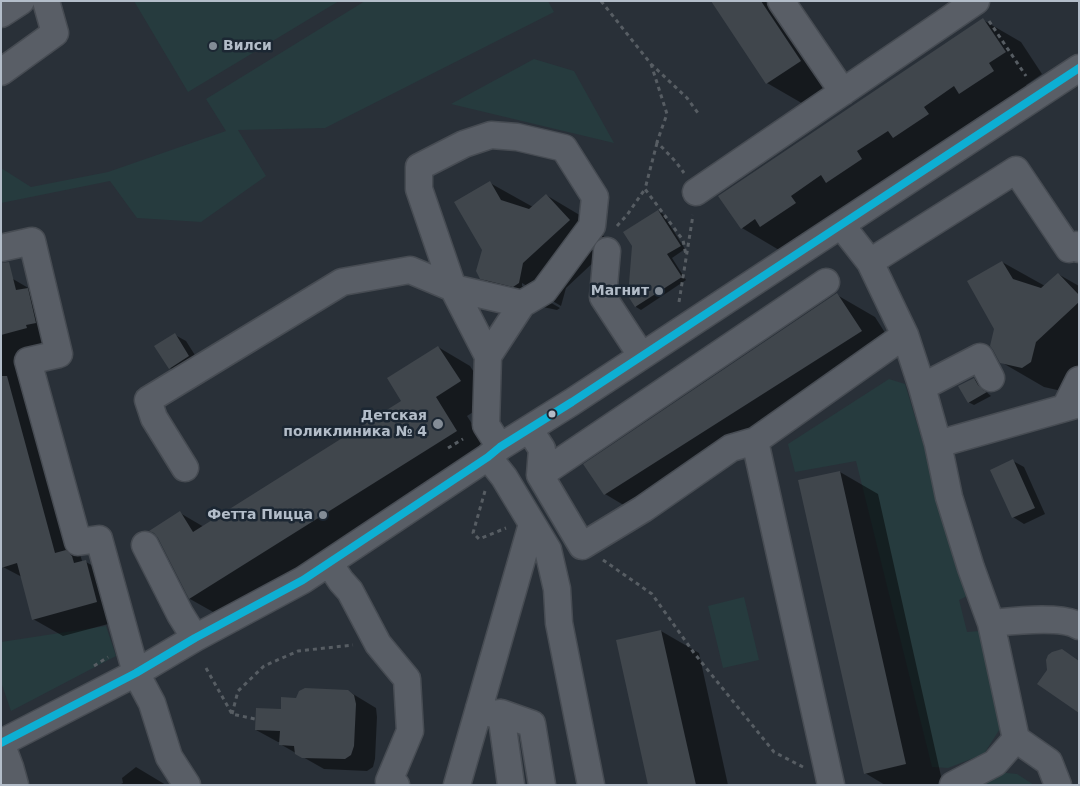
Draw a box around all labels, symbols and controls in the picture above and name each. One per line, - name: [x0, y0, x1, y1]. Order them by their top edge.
- place label: Вилси: [223, 38, 272, 54]
- marker: Вилси: [207, 40, 219, 52]
- place label: Магнит: [591, 283, 649, 299]
- marker: Магнит: [653, 285, 665, 297]
- place label: Детская поликлиника № 4: [283, 408, 427, 441]
- unlabelled marker: [547, 409, 557, 419]
- marker: Детская поликлиника № 4: [431, 417, 445, 431]
- place label: Фетта Пицца: [207, 507, 313, 523]
- marker: Фетта Пицца: [317, 509, 329, 521]

